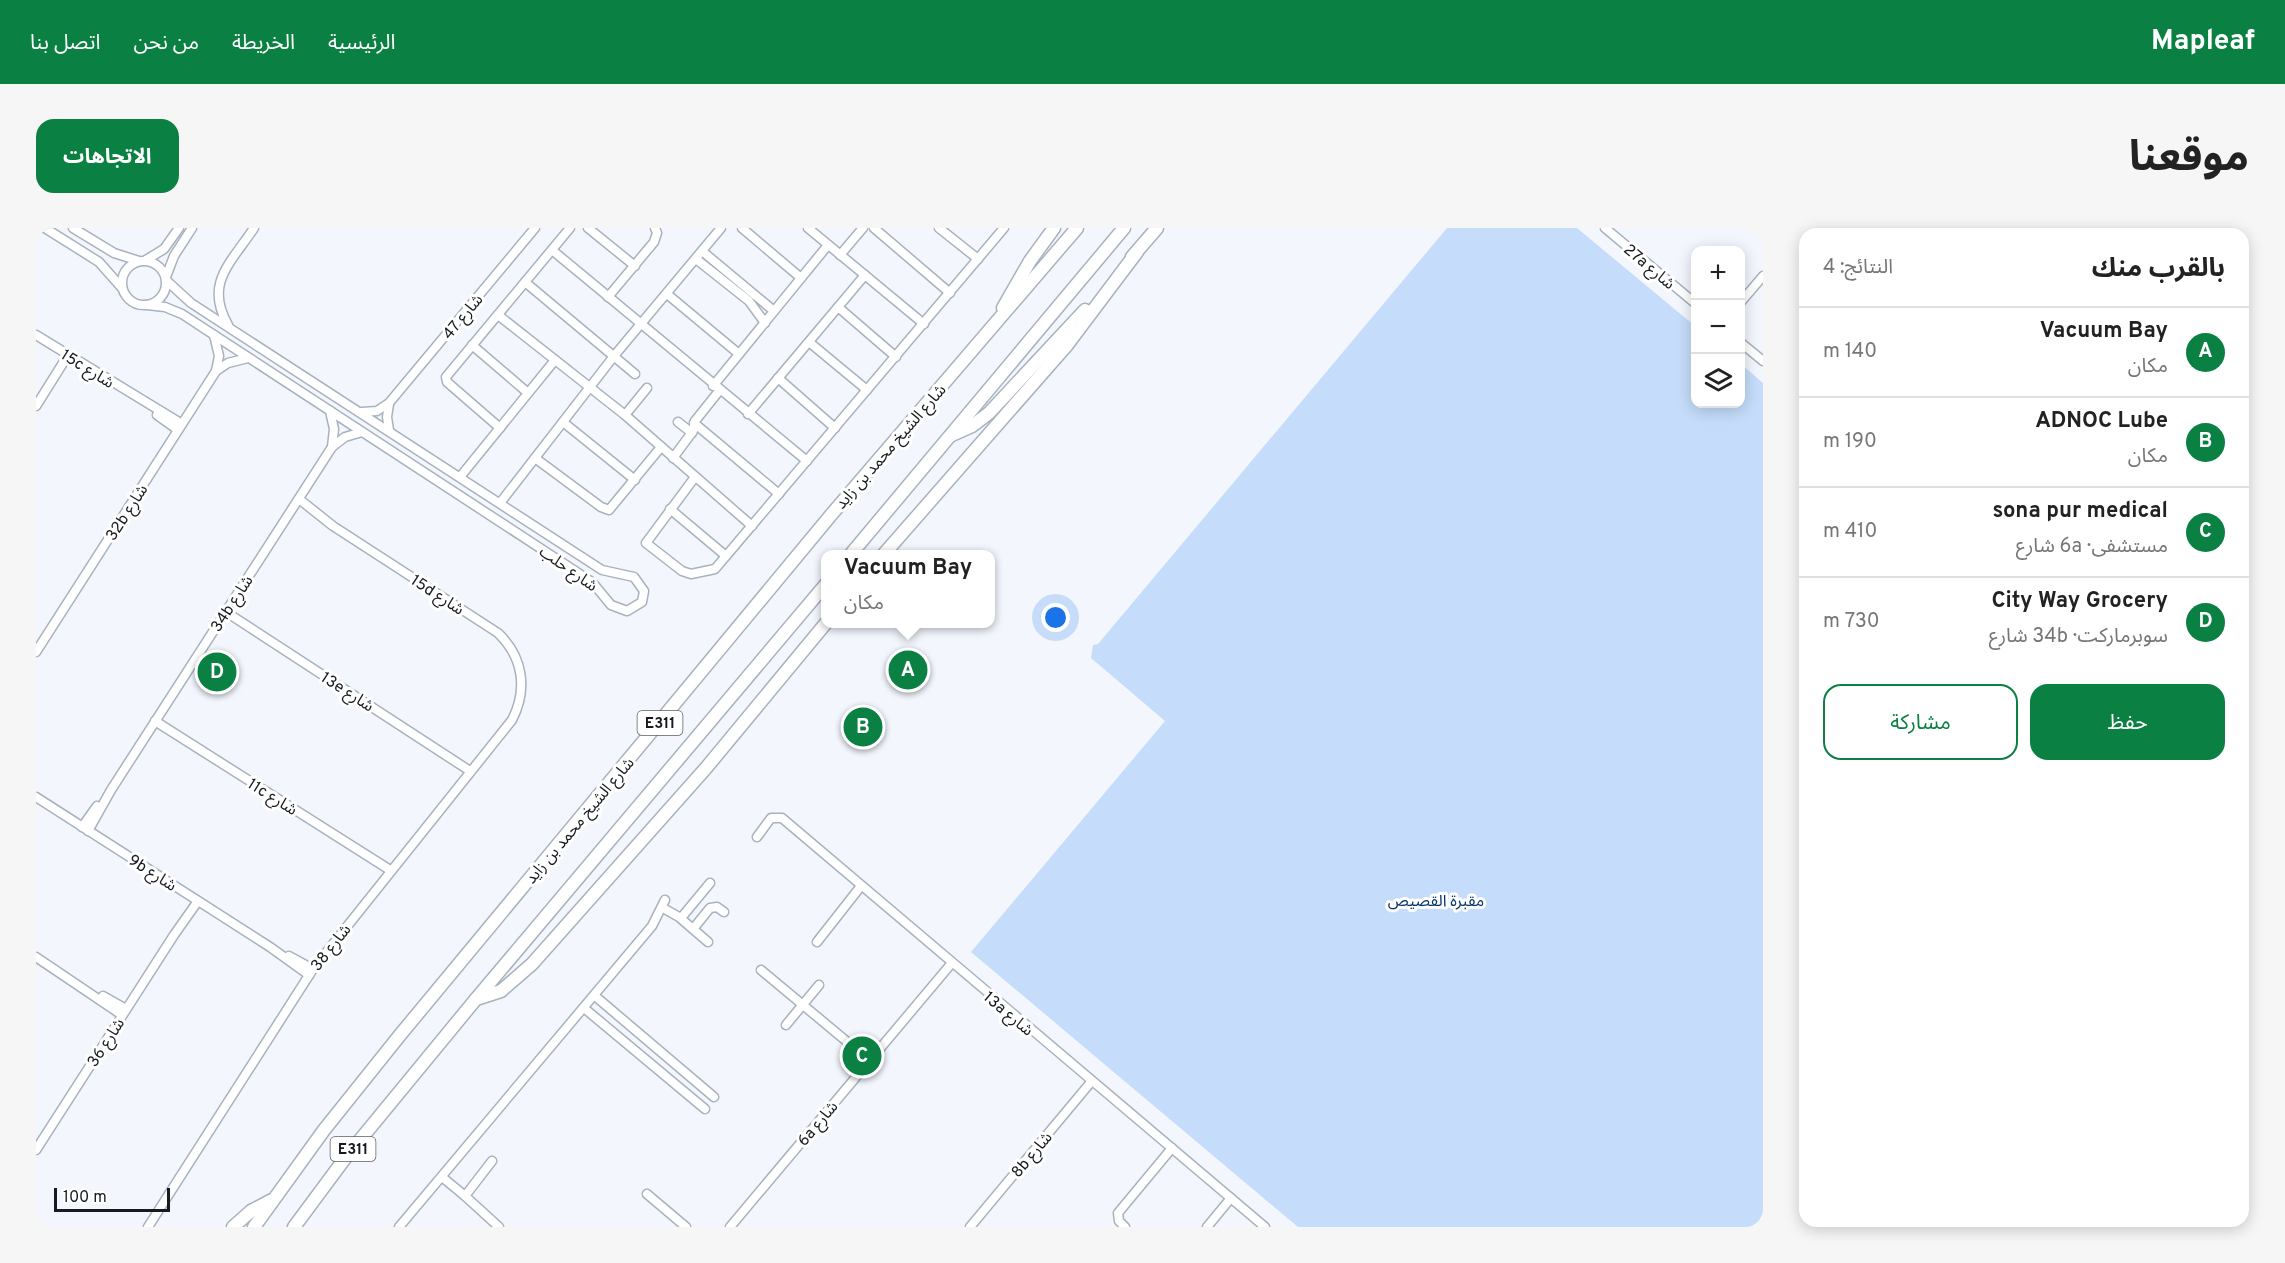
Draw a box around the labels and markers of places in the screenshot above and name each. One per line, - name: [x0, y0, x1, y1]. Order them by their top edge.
- pin: A: [888, 648, 928, 692]
- pin: D: [198, 650, 237, 694]
- pin: B: [844, 704, 882, 750]
- pin: C: [842, 1034, 882, 1078]

